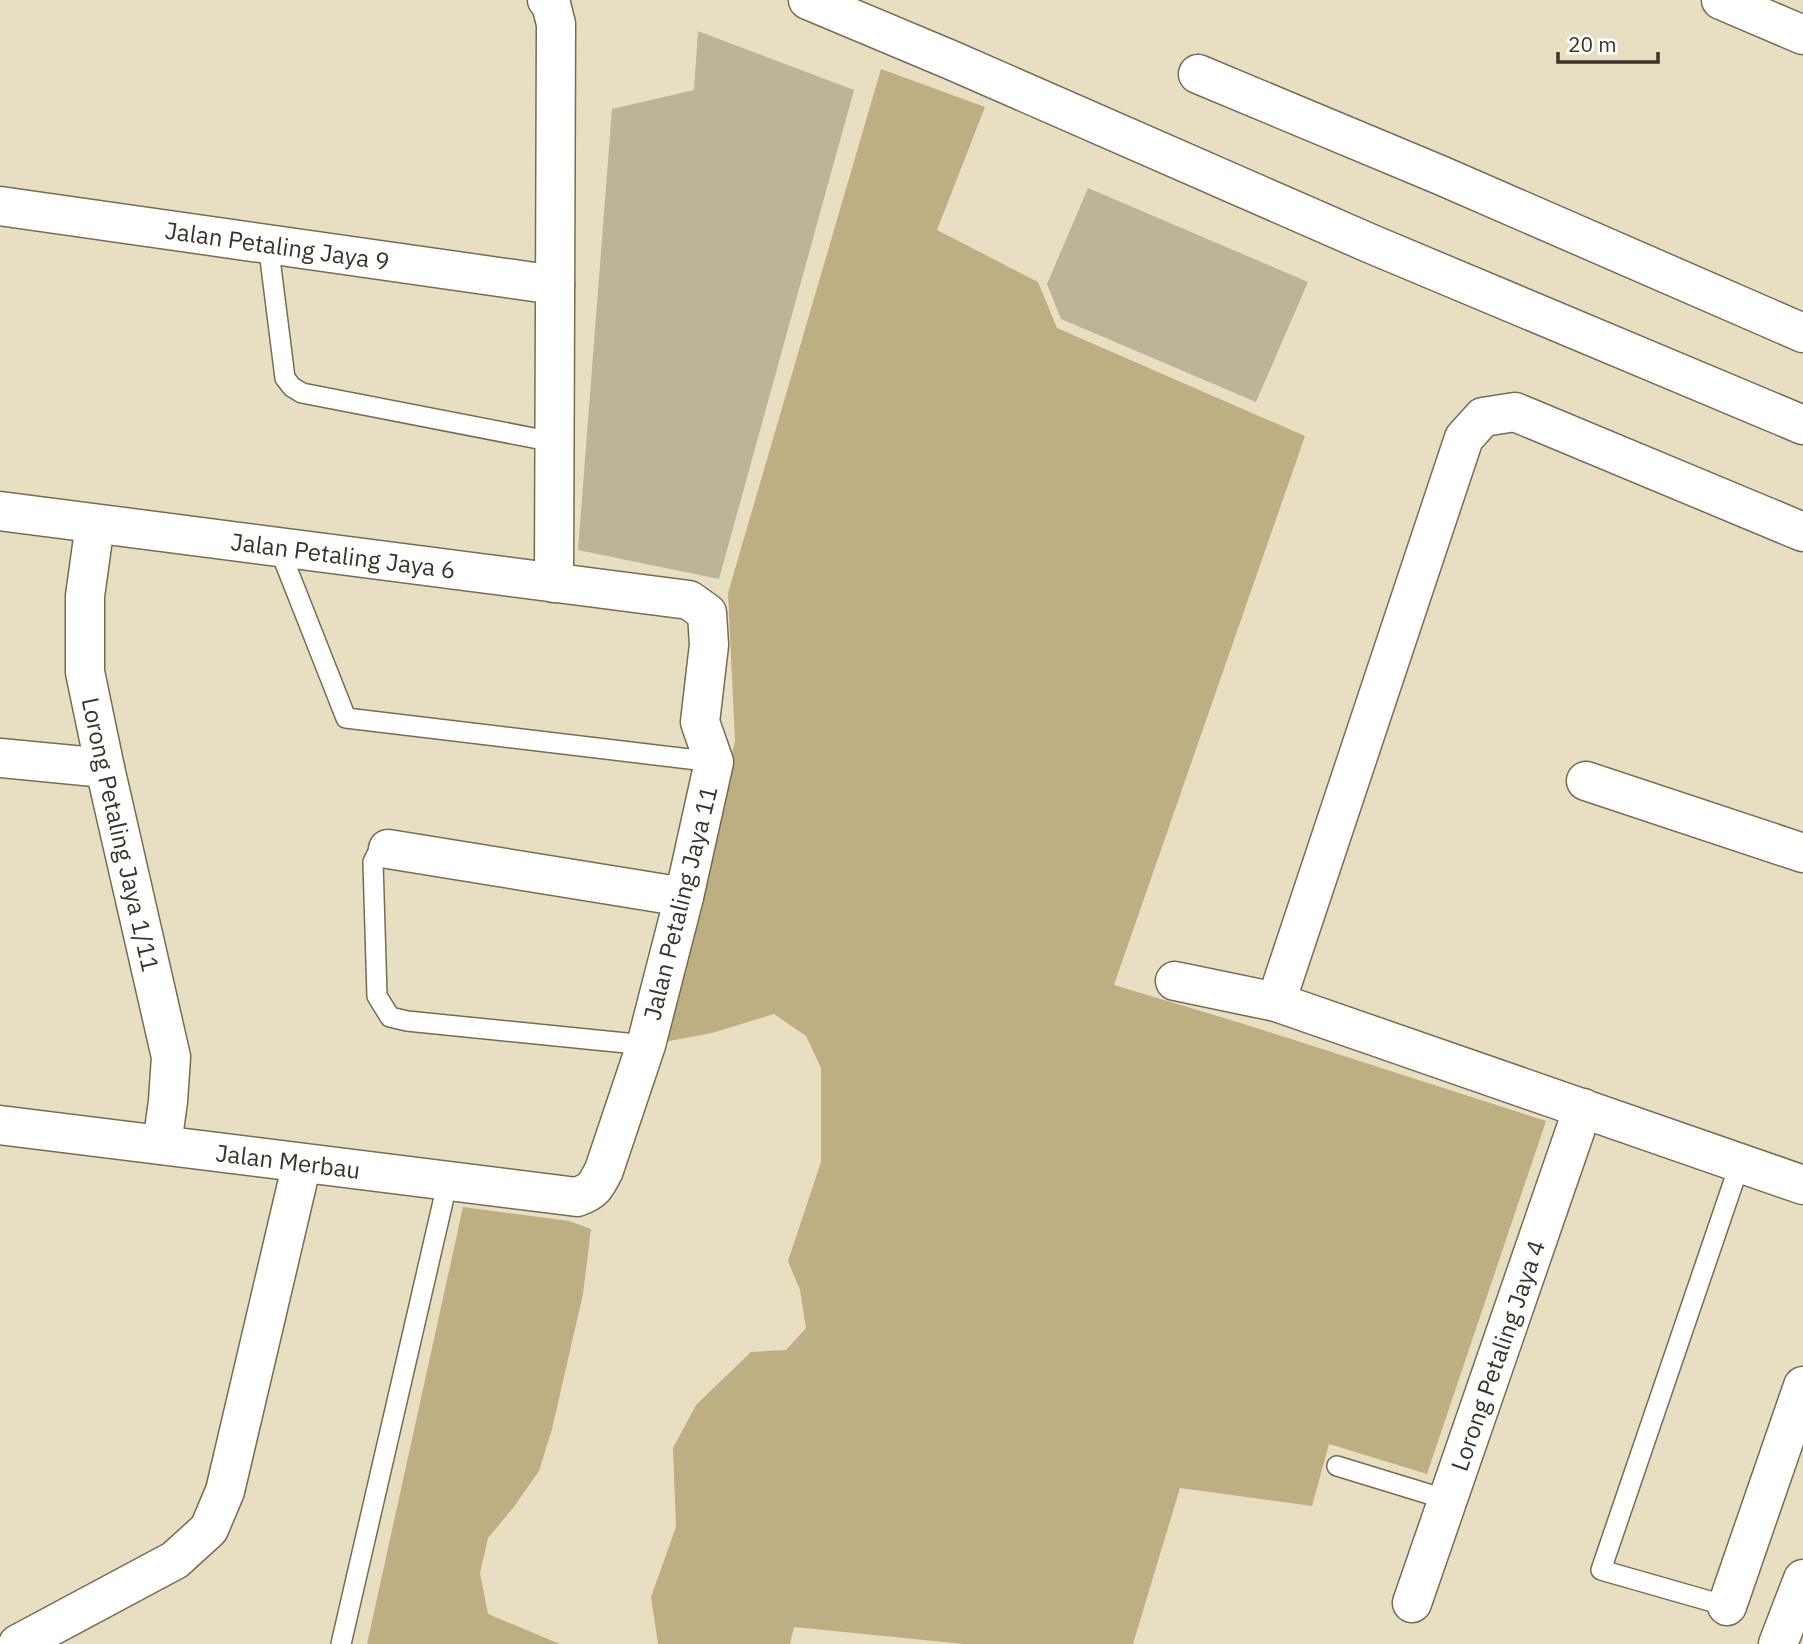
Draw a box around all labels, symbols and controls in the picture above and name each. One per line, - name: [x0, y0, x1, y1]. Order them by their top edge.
- scale bar: [1558, 21, 1658, 65]
- text: 20 m: [1568, 30, 1617, 58]
- street label: Jalan Petaling Jaya 9: [163, 214, 391, 277]
- street label: Jalan Petaling Jaya 6: [229, 525, 457, 586]
- street label: Lorong Petaling Jaya 1/11: [75, 695, 167, 975]
- street label: Jalan Petaling Jaya 11: [635, 782, 725, 1024]
- street label: Jalan Merbau: [214, 1136, 362, 1186]
- street label: Lorong Petaling Jaya 4: [1443, 1236, 1552, 1475]

